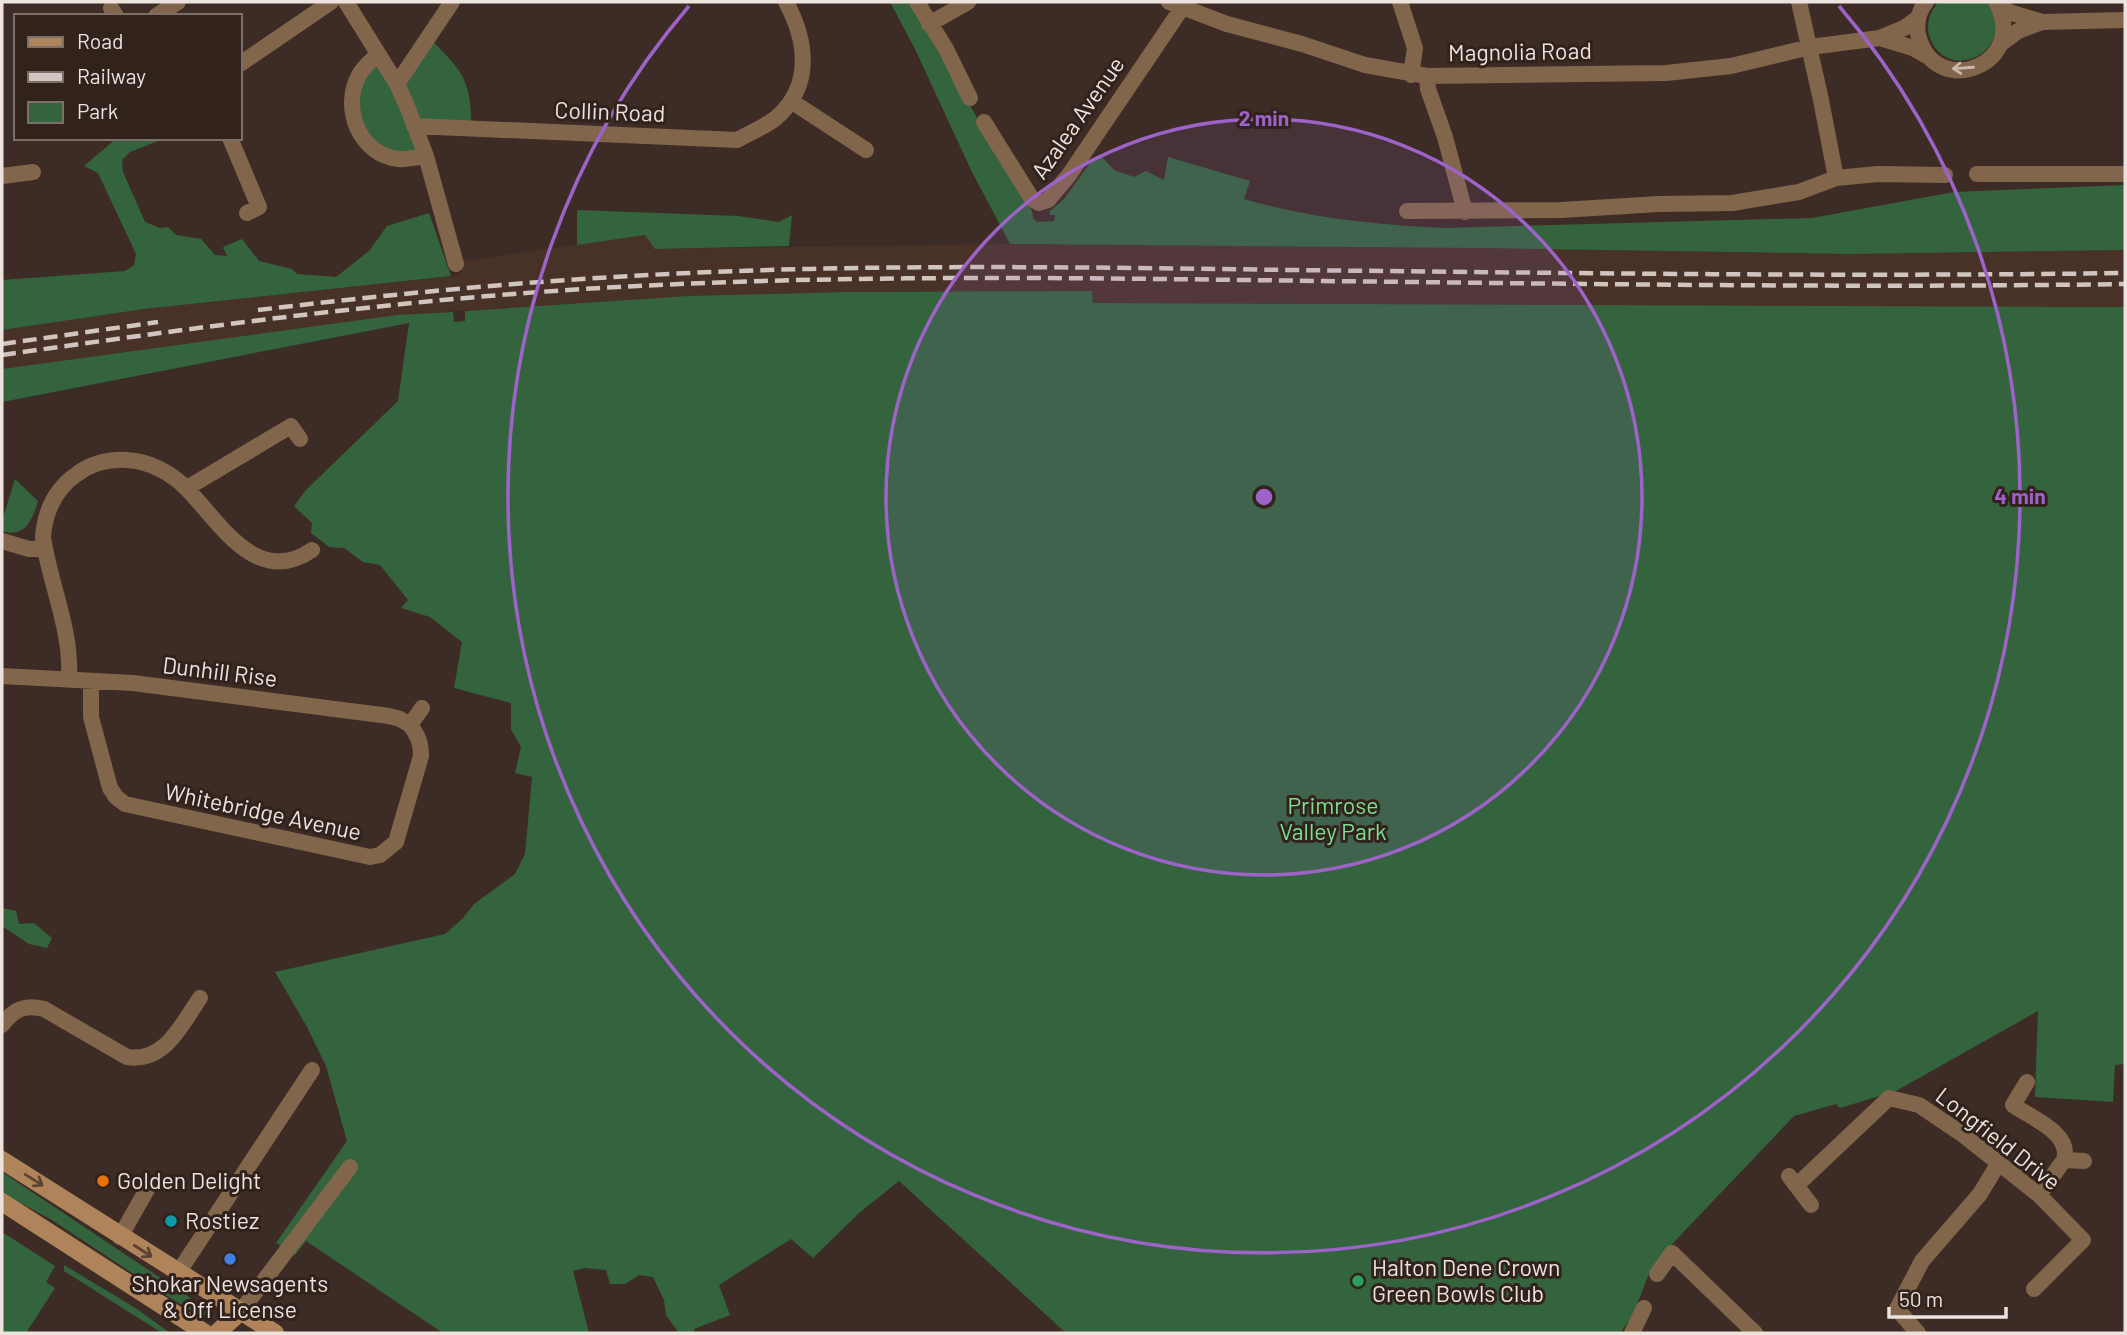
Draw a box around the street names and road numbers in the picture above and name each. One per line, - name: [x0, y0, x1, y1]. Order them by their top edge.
- street label: Magnolia Road: [1448, 36, 1592, 66]
- street label: Azalea Avenue: [1025, 51, 1130, 184]
- street label: Collin Road: [554, 95, 666, 127]
- street label: Dunhill Rise: [161, 650, 279, 692]
- street label: Whitebridge Avenue: [162, 776, 364, 846]
- street label: Longfield Drive: [1931, 1081, 2066, 1196]

